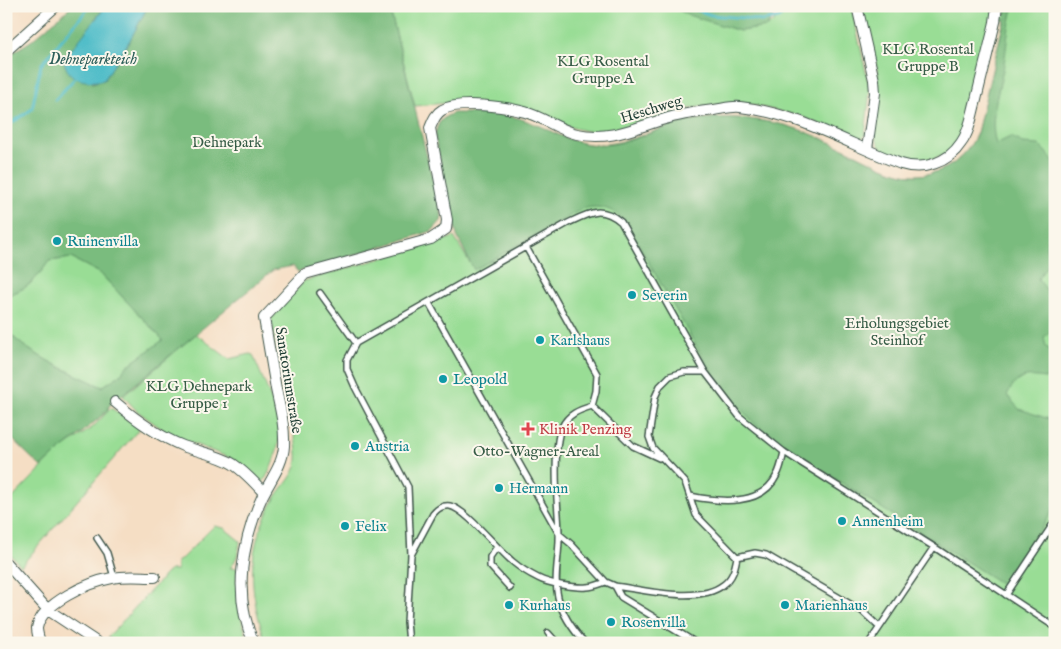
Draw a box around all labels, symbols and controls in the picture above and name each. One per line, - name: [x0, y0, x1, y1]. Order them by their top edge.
- park label: KLG Rosental Gruppe B: [882, 40, 975, 76]
- water label: Dehneparkteich: [49, 50, 137, 70]
- park label: KLG Rosental Gruppe A: [557, 52, 650, 88]
- street label: Heschweg: [618, 91, 685, 128]
- park label: Dehnepark: [192, 133, 263, 152]
- place label: Ruinenvilla: [67, 232, 139, 251]
- marker: Ruinenvilla: [51, 235, 63, 247]
- place label: Severin: [642, 286, 688, 305]
- marker: Severin: [626, 289, 638, 301]
- park label: Erholungsgebiet Steinhof: [845, 314, 949, 350]
- street label: Sanatoriumstraße: [271, 325, 306, 435]
- place label: Karlshaus: [550, 331, 610, 350]
- marker: Karlshaus: [534, 334, 546, 346]
- place label: Leopold: [453, 370, 508, 389]
- marker: Leopold: [437, 373, 449, 385]
- park label: KLG Dehnepark Gruppe 1: [146, 377, 253, 413]
- place label: Klinik Penzing: [539, 420, 633, 439]
- marker: Klinik Penzing: [521, 422, 535, 436]
- place label: Austria: [364, 437, 410, 456]
- marker: Austria: [349, 440, 361, 452]
- park label: Otto-Wagner-Areal: [473, 442, 600, 461]
- place label: Hermann: [509, 479, 568, 498]
- marker: Hermann: [493, 482, 505, 494]
- place label: Annenheim: [851, 512, 924, 531]
- marker: Annenheim: [836, 515, 848, 527]
- place label: Felix: [355, 517, 387, 536]
- marker: Felix: [339, 520, 351, 532]
- place label: Kurhaus: [519, 596, 571, 615]
- place label: Marienhaus: [795, 596, 867, 615]
- marker: Kurhaus: [503, 599, 515, 611]
- marker: Marienhaus: [779, 599, 791, 611]
- place label: Rosenvilla: [621, 613, 686, 632]
- marker: Rosenvilla: [605, 616, 617, 628]

